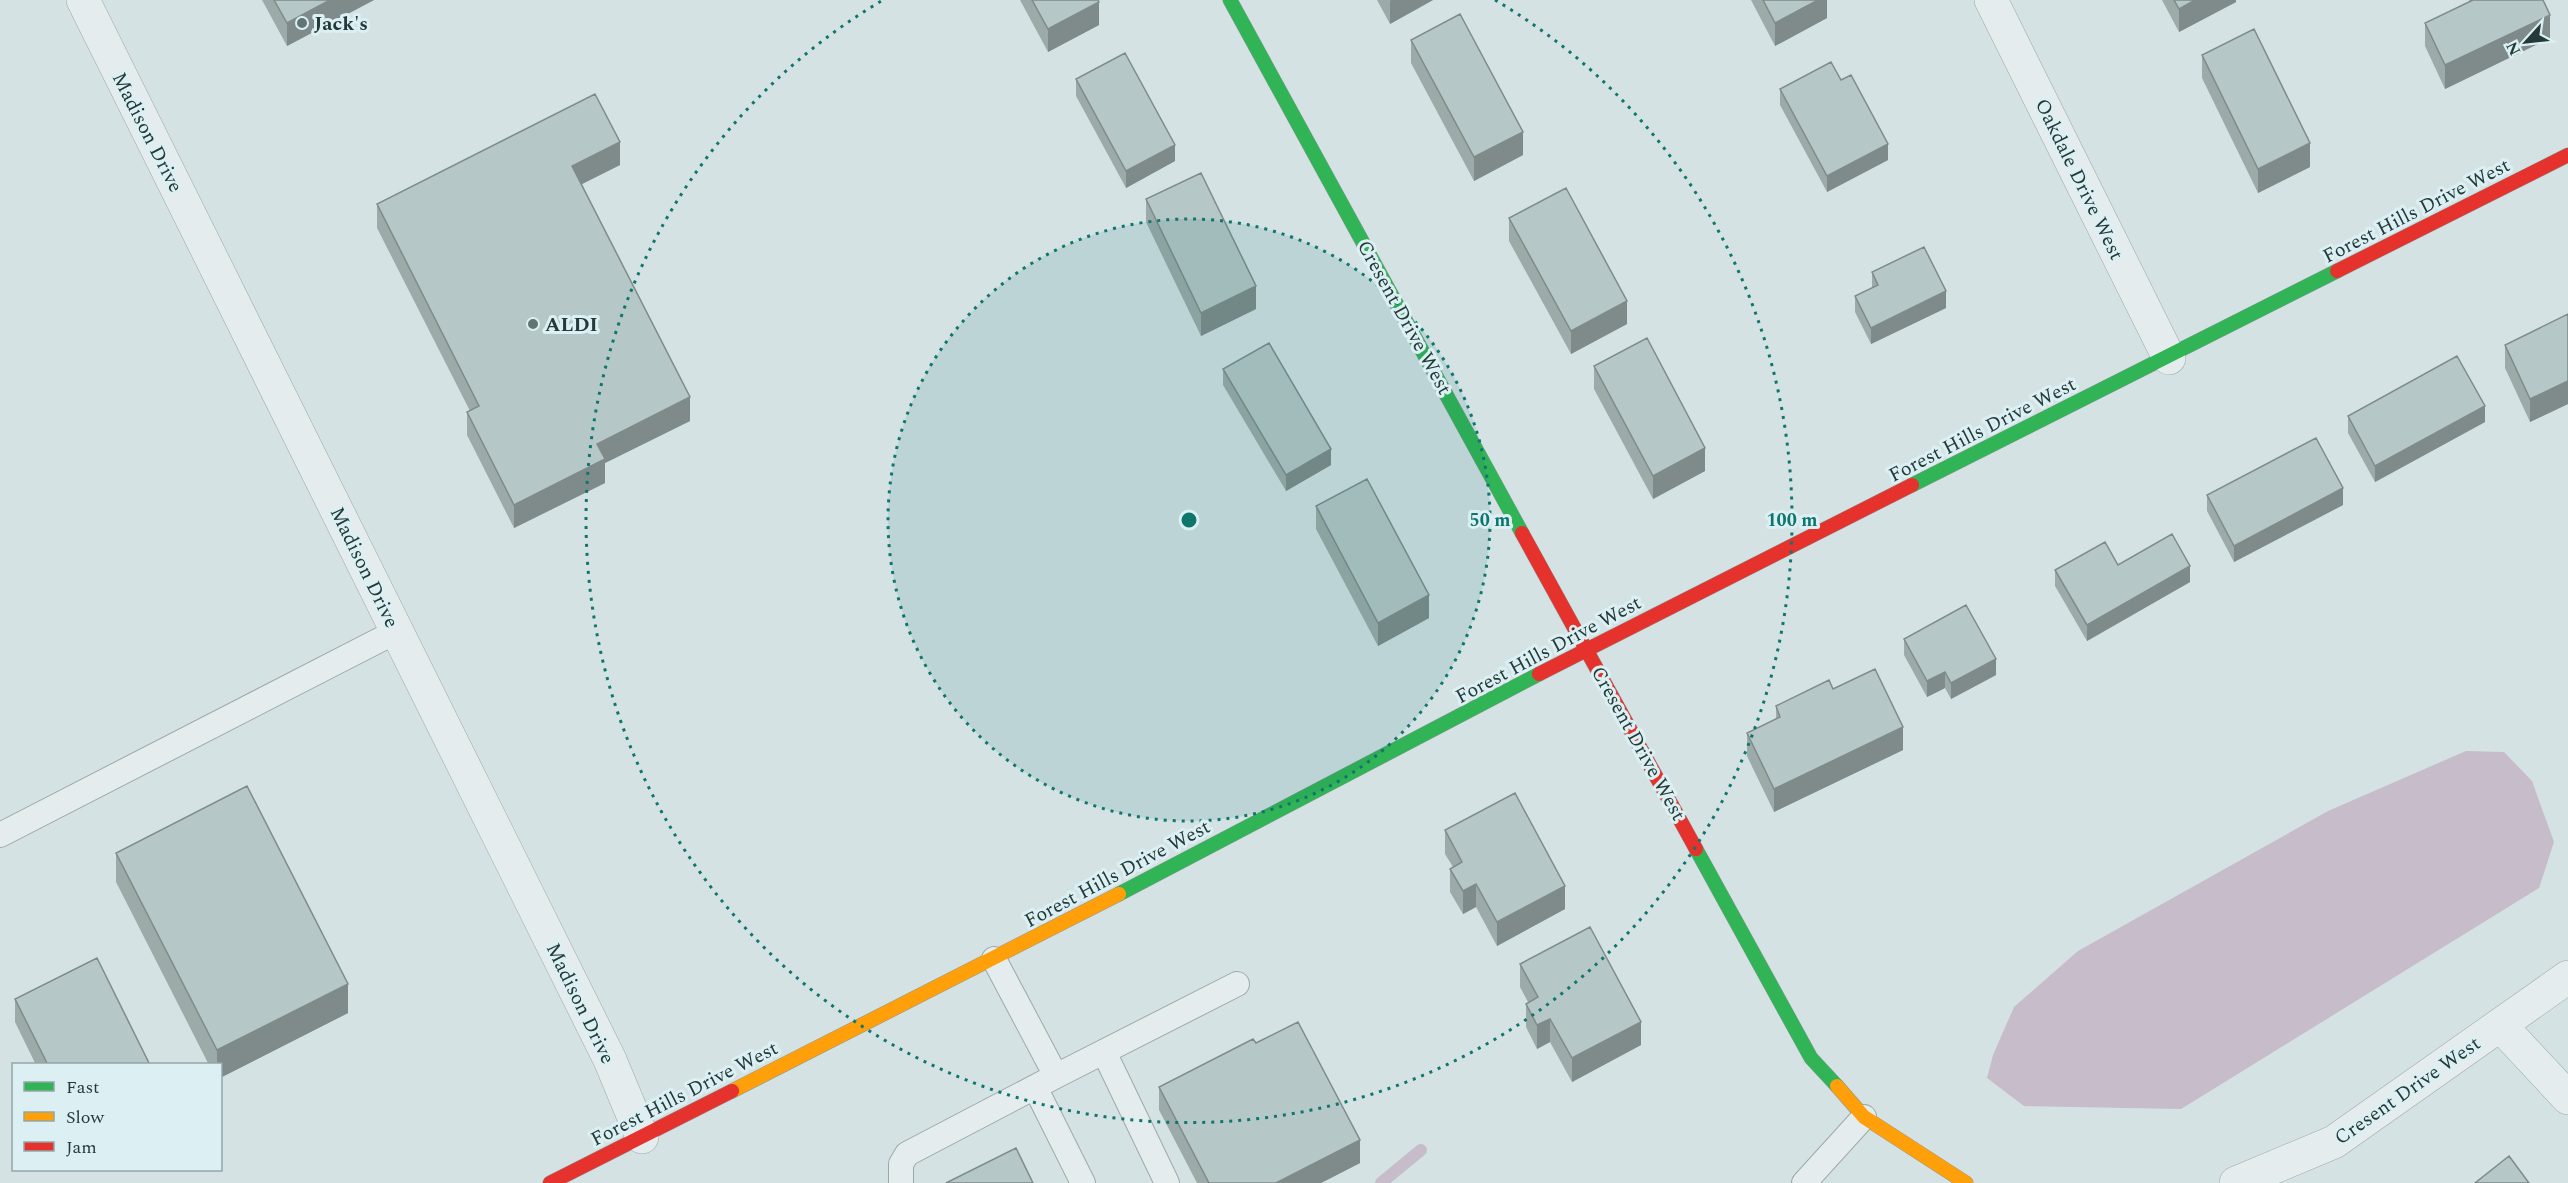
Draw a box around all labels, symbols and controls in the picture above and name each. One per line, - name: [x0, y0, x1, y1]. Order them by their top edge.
- place label: Jack's: [314, 9, 368, 39]
- north arrow: [2496, 12, 2556, 72]
- marker: Jack's: [295, 16, 309, 30]
- text: N: [2500, 37, 2527, 60]
- street label: Madison Drive: [104, 67, 190, 198]
- street label: Oakdale Drive West: [2027, 94, 2131, 265]
- street label: Forest Hills Drive West: [2317, 151, 2515, 271]
- street label: Cresent Drive West: [1349, 235, 1459, 400]
- place label: ALDI: [545, 310, 598, 340]
- marker: ALDI: [526, 317, 540, 331]
- street label: Forest Hills Drive West: [1883, 370, 2081, 490]
- street label: Madison Drive: [322, 502, 406, 633]
- text: 50 m: [1470, 507, 1510, 534]
- text: 100 m: [1766, 507, 1818, 534]
- centre of rings: [1179, 510, 1199, 530]
- street label: Forest Hills Drive West: [1450, 588, 1647, 712]
- street label: Cresent Drive West: [1583, 661, 1693, 826]
- street label: Forest Hills Drive West: [1019, 812, 1216, 936]
- street label: Madison Drive: [538, 938, 622, 1069]
- street label: Cresent Drive West: [2328, 1029, 2487, 1153]
- street label: Forest Hills Drive West: [585, 1034, 783, 1154]
- legend: [12, 1063, 222, 1171]
- text: Fast: [66, 1074, 99, 1101]
- text: Slow: [66, 1104, 105, 1131]
- text: Jam: [66, 1134, 97, 1161]

